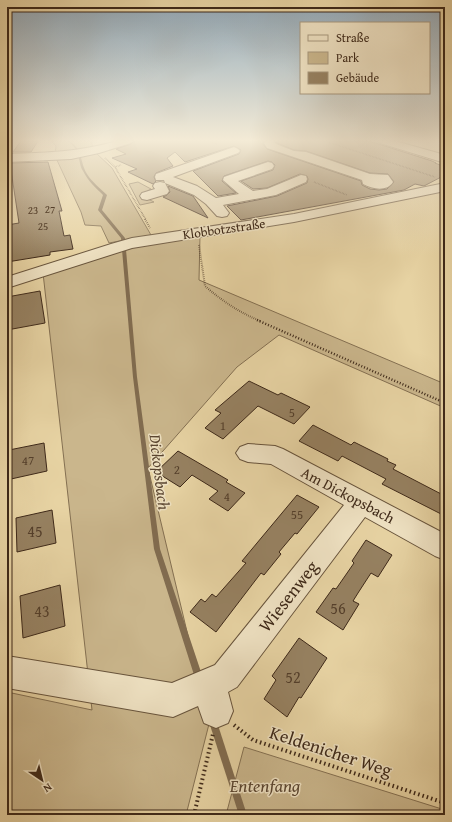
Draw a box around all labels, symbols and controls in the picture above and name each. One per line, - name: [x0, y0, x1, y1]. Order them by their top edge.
- legend: [300, 22, 430, 94]
- text: Straße: [336, 29, 370, 46]
- text: Park: [336, 49, 360, 66]
- text: Gebäude: [336, 69, 379, 86]
- house number: 27: [45, 201, 55, 217]
- house number: 23: [28, 202, 38, 218]
- street label: Klobbotzstraße: [181, 214, 267, 244]
- house number: 25: [38, 218, 48, 234]
- house number: 5: [289, 403, 295, 422]
- house number: 1: [220, 416, 226, 435]
- water label: Dickopsbach: [143, 432, 177, 511]
- house number: 47: [22, 451, 34, 470]
- house number: 2: [174, 460, 180, 479]
- street label: Am Dickopsbach: [298, 462, 399, 529]
- house number: 4: [224, 487, 230, 506]
- house number: 55: [291, 505, 303, 524]
- house number: 45: [27, 519, 43, 543]
- street label: Wiesenweg: [251, 554, 325, 638]
- house number: 56: [330, 596, 346, 620]
- house number: 43: [34, 599, 50, 623]
- house number: 52: [285, 665, 301, 689]
- street label: Keldenicher Weg: [266, 719, 396, 783]
- north arrow: [22, 760, 62, 800]
- park label: Entenfang: [229, 772, 300, 799]
- text: N: [40, 780, 55, 797]

